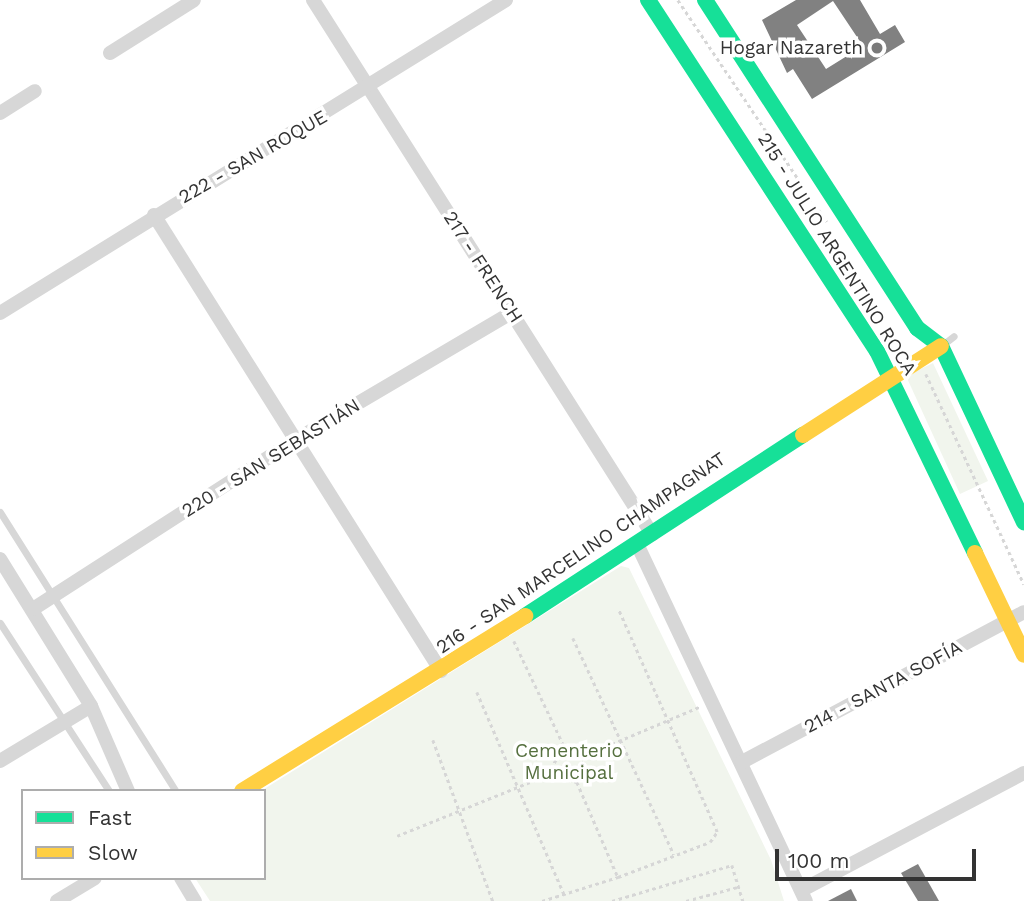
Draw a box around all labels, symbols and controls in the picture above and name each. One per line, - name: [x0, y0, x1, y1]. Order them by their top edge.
- place label: Hogar Nazareth: [719, 37, 863, 59]
- marker: Hogar Nazareth: [869, 40, 885, 56]
- street label: 222 - SAN ROQUE: [175, 105, 331, 209]
- street label: 215 - JULIO ARGENTINO ROCA: [752, 128, 922, 380]
- street label: 217 - FRENCH: [438, 207, 528, 327]
- street label: 220 - SAN SEBASTIÁN: [178, 394, 364, 522]
- street label: 216 - SAN MARCELINO CHAMPAGNAT: [432, 447, 730, 659]
- street label: 214 - SANTA SOFÍA: [800, 636, 966, 738]
- park label: Cementerio Municipal: [515, 740, 623, 784]
- legend: [21, 789, 266, 880]
- text: Fast: [88, 805, 132, 830]
- scale bar: [779, 834, 980, 878]
- text: Slow: [88, 840, 138, 865]
- text: 100 m: [788, 848, 850, 873]

